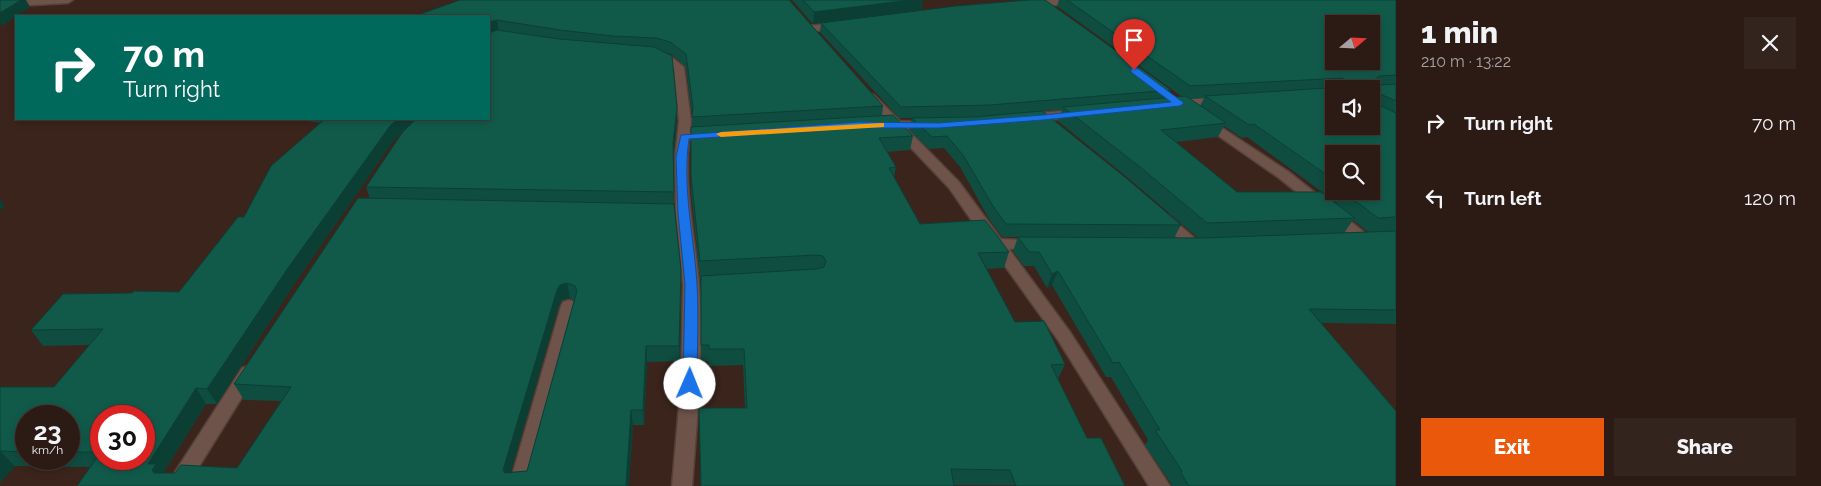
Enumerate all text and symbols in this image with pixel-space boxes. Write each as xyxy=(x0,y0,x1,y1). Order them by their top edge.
north arrow xyxy=(1325,15,1380,70)
map controls xyxy=(1325,15,1380,200)
text: 1 min xyxy=(1421,15,1498,50)
button: close xyxy=(1744,17,1796,69)
pin xyxy=(1113,19,1155,70)
icon: arrive xyxy=(1120,26,1148,54)
text: 70 m xyxy=(123,34,205,75)
icon: right xyxy=(40,35,105,100)
text: 210 m · 13:22 xyxy=(1421,52,1511,71)
text: Turn right xyxy=(123,76,220,102)
button: sound xyxy=(1325,80,1380,135)
icon: right xyxy=(1421,109,1449,137)
text: Turn right xyxy=(1464,112,1553,134)
text: 70 m xyxy=(1752,112,1796,134)
button: search xyxy=(1325,145,1380,200)
icon: left xyxy=(1421,184,1449,212)
text: Turn left xyxy=(1464,187,1541,209)
text: 120 m xyxy=(1744,187,1796,209)
position arrow xyxy=(663,357,715,409)
speed limit sign: 30 xyxy=(90,405,155,470)
text: 23 xyxy=(33,416,62,446)
button: Exit xyxy=(1421,418,1604,476)
button: Share xyxy=(1614,418,1796,476)
text: km/h xyxy=(32,443,63,457)

